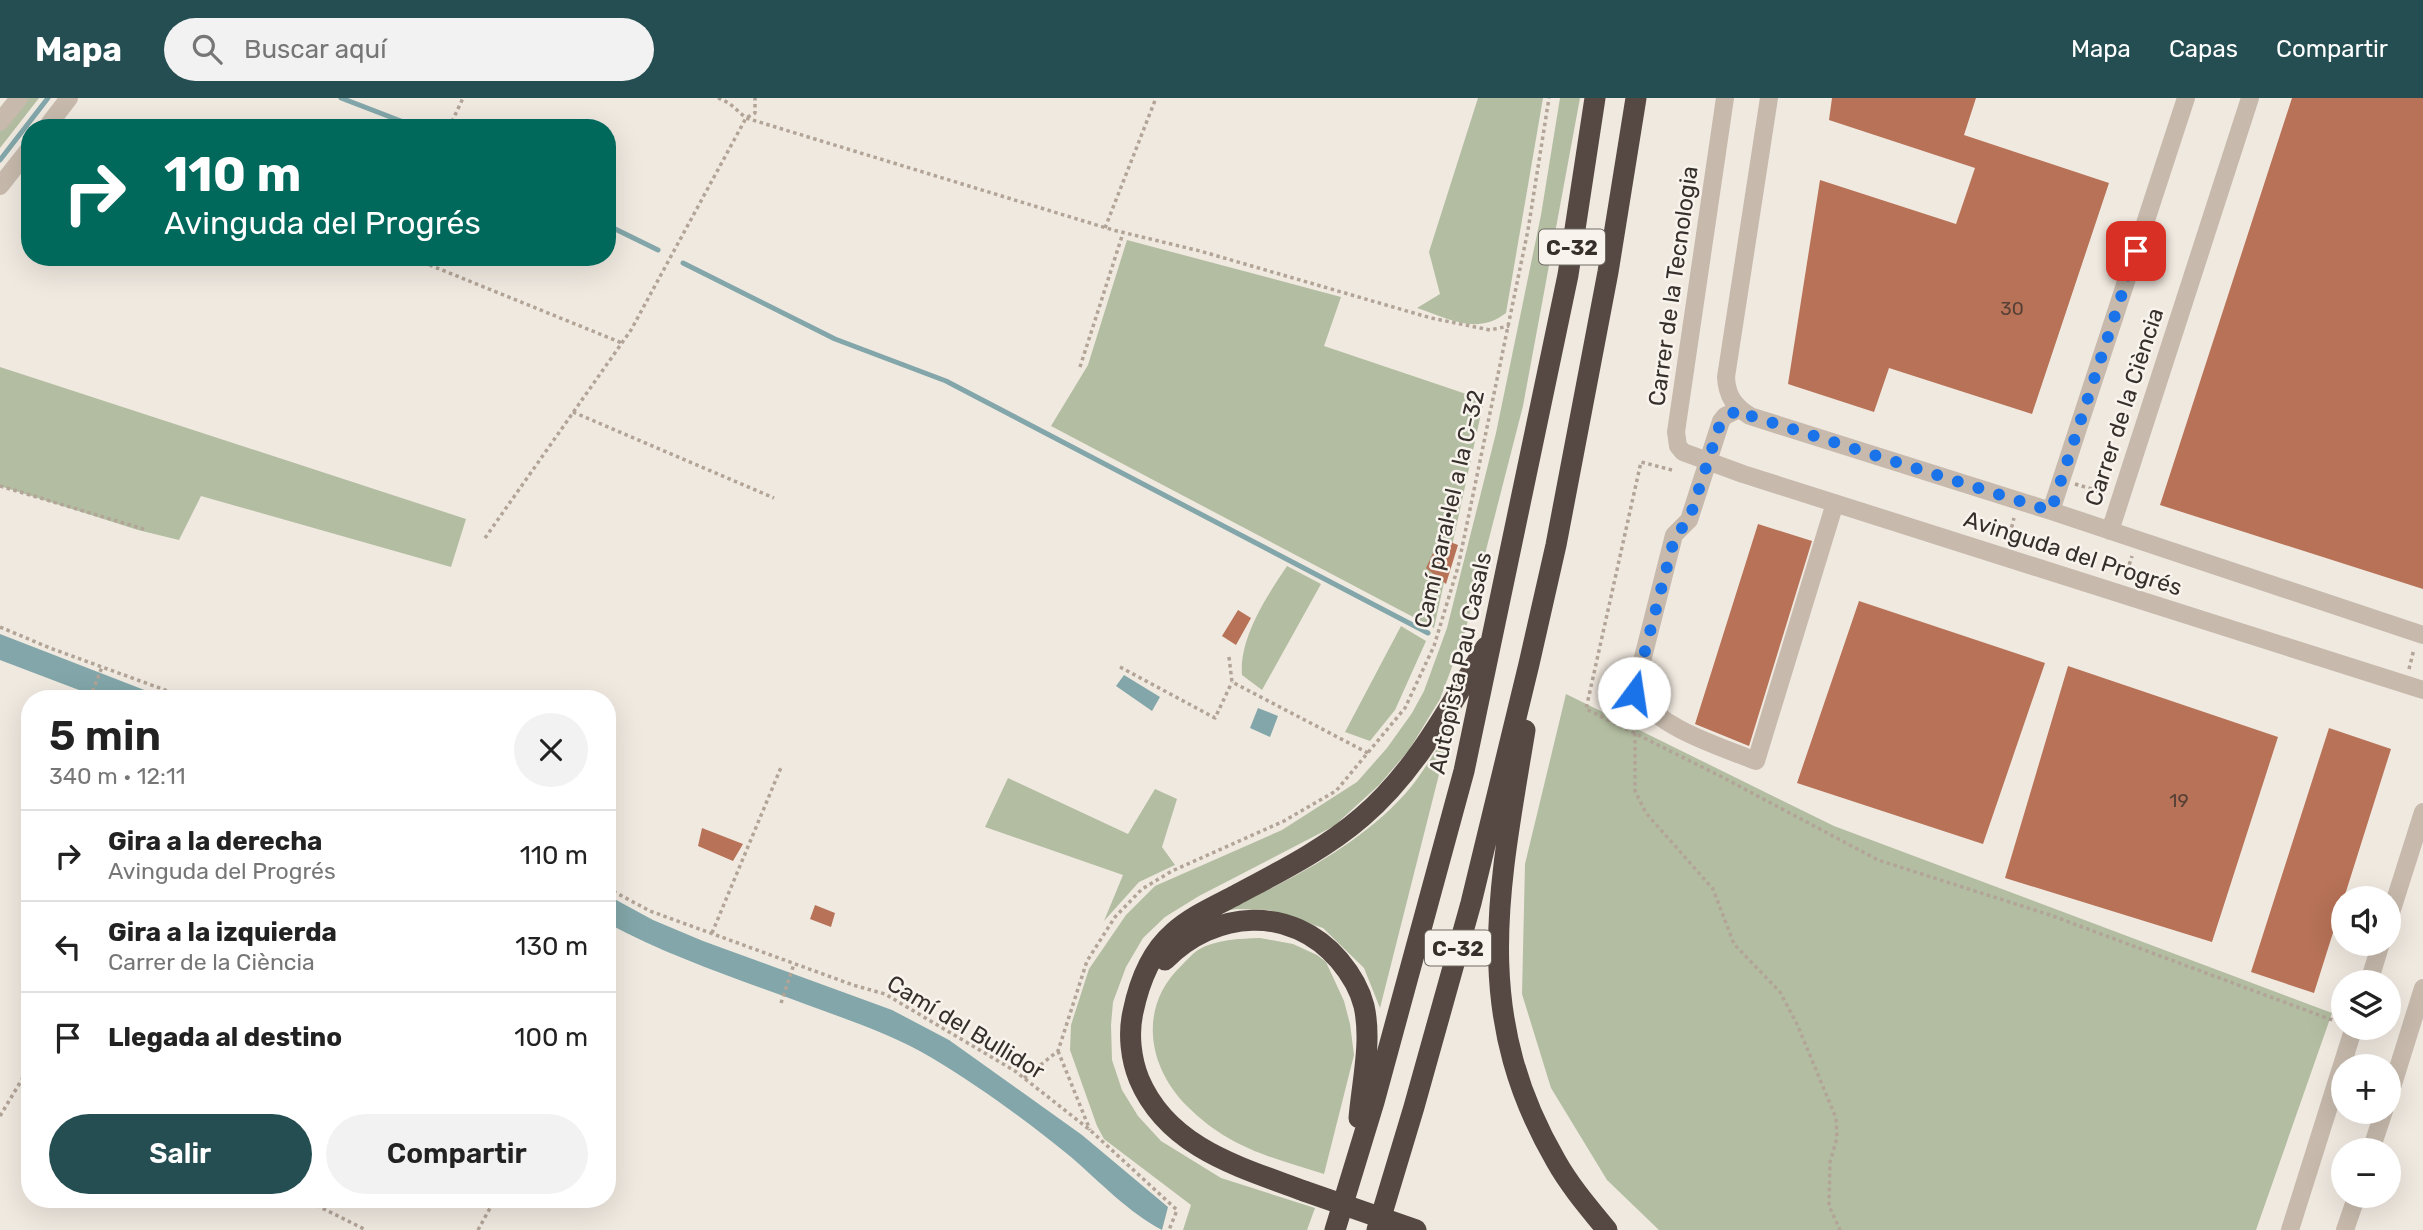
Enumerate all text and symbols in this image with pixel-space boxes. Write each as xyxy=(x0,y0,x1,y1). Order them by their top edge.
search box xyxy=(164,18,654,81)
text: Mapa xyxy=(35,30,122,69)
icon: search xyxy=(188,30,226,68)
text: Buscar aquí xyxy=(244,34,387,65)
text: Mapa xyxy=(2071,35,2131,63)
text: Capas xyxy=(2169,35,2238,63)
text: Compartir xyxy=(2276,35,2388,63)
text: 110 m xyxy=(164,145,301,203)
icon: right xyxy=(49,147,140,238)
street label: Carrer de la Tecnologia xyxy=(1642,164,1704,408)
text: Avinguda del Progrés xyxy=(164,204,481,242)
pin xyxy=(2106,221,2166,281)
road number: C-32 xyxy=(1539,230,1605,264)
icon: arrive xyxy=(2117,232,2155,270)
house number: 30 xyxy=(2000,297,2024,320)
street label: Carrer de la Ciència xyxy=(2079,304,2169,510)
street label: Camí paral·lel a la C-32 xyxy=(1408,387,1490,631)
street label: Avinguda del Progrés xyxy=(1960,505,2186,601)
street label: Autopista Pau Casals xyxy=(1423,550,1497,776)
position arrow xyxy=(1597,656,1671,730)
text: 5 min xyxy=(49,711,161,761)
button: close xyxy=(514,713,588,787)
text: 340 m · 12:11 xyxy=(49,762,186,790)
house number: 19 xyxy=(2169,789,2189,812)
text: Gira a la derecha xyxy=(108,826,322,857)
icon: right xyxy=(49,837,87,875)
text: 110 m xyxy=(520,840,588,871)
text: Avinguda del Progrés xyxy=(108,857,336,885)
map controls xyxy=(2331,886,2401,1208)
button: sound xyxy=(2331,886,2401,956)
text: Gira a la izquierda xyxy=(108,917,337,948)
icon: left xyxy=(49,928,87,966)
road number: C-32 xyxy=(1425,930,1491,966)
text: 130 m xyxy=(515,931,588,962)
text: Carrer de la Ciència xyxy=(108,948,315,976)
street label: Camí del Bullidor xyxy=(882,969,1050,1085)
button: layers xyxy=(2331,970,2401,1040)
icon: arrive xyxy=(49,1019,87,1057)
text: Llegada al destino xyxy=(108,1022,342,1053)
text: 100 m xyxy=(514,1022,588,1053)
button: + xyxy=(2331,1054,2401,1124)
button: Salir xyxy=(49,1114,312,1194)
button: Compartir xyxy=(326,1114,588,1194)
button: − xyxy=(2331,1138,2401,1208)

